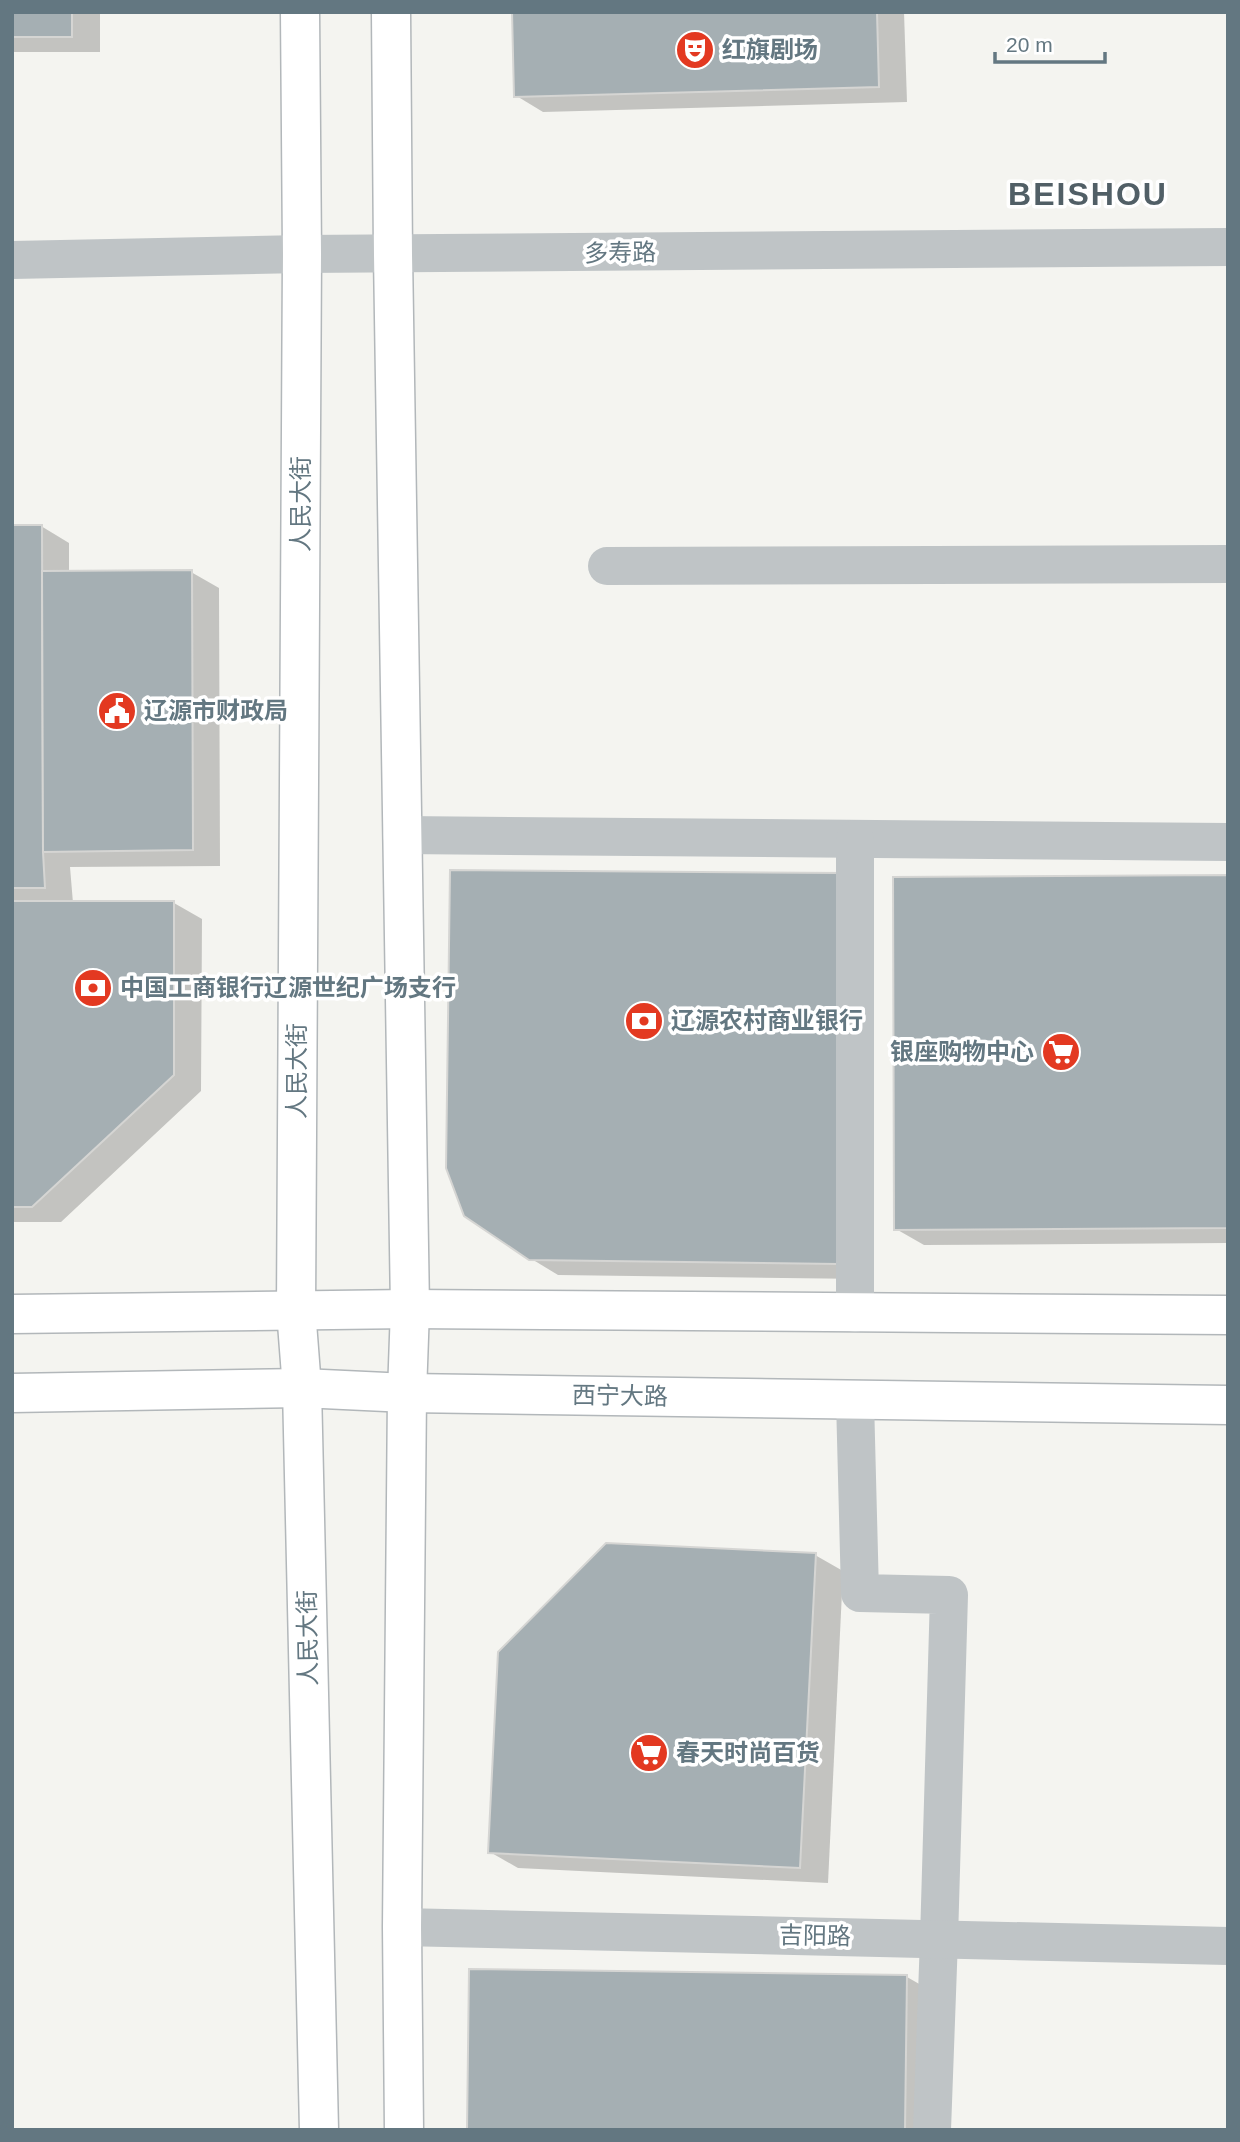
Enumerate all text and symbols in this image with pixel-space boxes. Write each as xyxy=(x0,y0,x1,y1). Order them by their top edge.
scale bar xyxy=(995,21,1105,65)
theatre icon: 红旗剧场 xyxy=(674,29,716,71)
text: 20 m xyxy=(1006,33,1053,56)
place label: 红旗剧场 xyxy=(722,36,818,63)
district label: BEISHOU xyxy=(1008,176,1168,212)
street label: 多寿路 xyxy=(584,238,656,267)
street label: 人民大街 xyxy=(287,456,314,552)
public building icon: 辽源市财政局 xyxy=(96,690,138,732)
place label: 辽源市财政局 xyxy=(144,697,288,724)
bank icon: 中国工商银行辽源世纪广场支行 xyxy=(72,967,114,1009)
place label: 中国工商银行辽源世纪广场支行 xyxy=(120,974,456,1001)
bank icon: 辽源农村商业银行 xyxy=(623,1000,665,1042)
place label: 辽源农村商业银行 xyxy=(671,1007,863,1034)
street label: 人民大街 xyxy=(283,1023,310,1119)
supermarket icon: 银座购物中心 xyxy=(1040,1031,1082,1073)
place label: 银座购物中心 xyxy=(890,1038,1034,1065)
street label: 西宁大路 xyxy=(572,1381,668,1410)
street label: 人民大街 xyxy=(293,1590,322,1686)
supermarket icon: 春天时尚百货 xyxy=(628,1732,670,1774)
place label: 春天时尚百货 xyxy=(676,1739,820,1766)
street label: 吉阳路 xyxy=(779,1921,851,1950)

